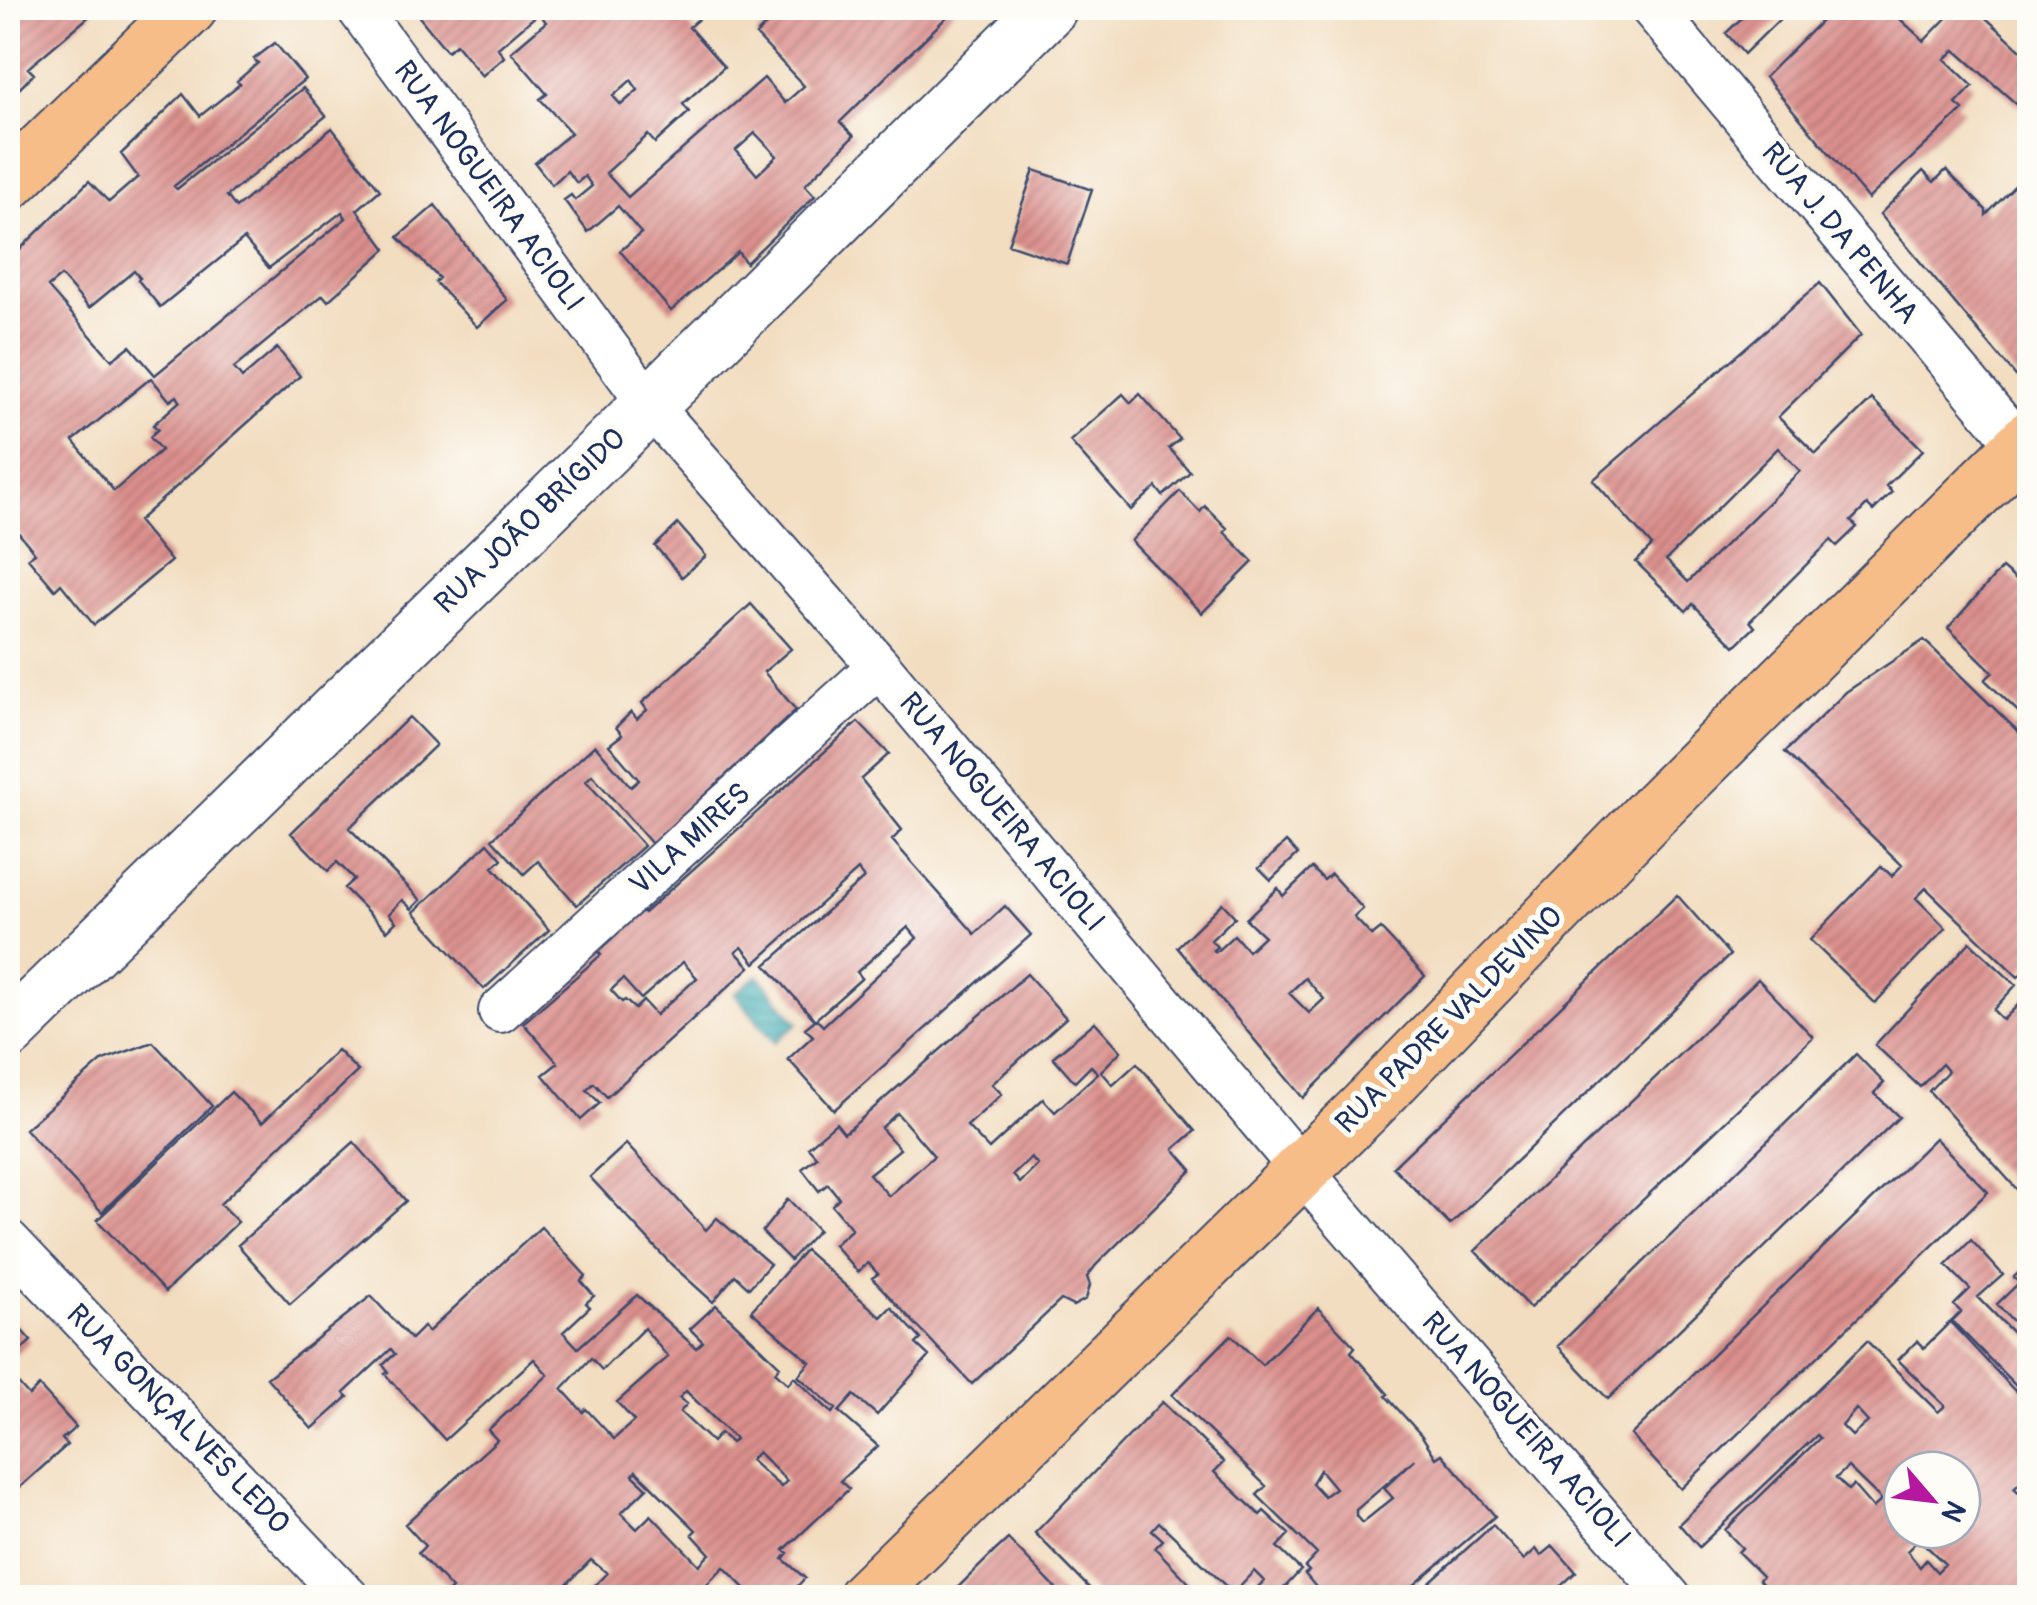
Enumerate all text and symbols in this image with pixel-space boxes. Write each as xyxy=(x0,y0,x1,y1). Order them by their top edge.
street label: RUA NOGUEIRA ACIOLI xyxy=(386,54,592,318)
street label: RUA J. DA PENHA xyxy=(1753,135,1927,331)
street label: RUA JOÃO BRÍGIDO xyxy=(427,420,633,622)
street label: RUA NOGUEIRA ACIOLI xyxy=(891,685,1113,939)
street label: VILA MIRES xyxy=(622,775,758,903)
street label: RUA PADRE VALDEVINO xyxy=(1328,899,1570,1141)
street label: RUA GONÇALVES LEDO xyxy=(59,1296,297,1542)
street label: RUA NOGUEIRA ACIOLI xyxy=(1413,1304,1639,1556)
north arrow xyxy=(1882,1450,1982,1550)
text: N xyxy=(1933,1494,1973,1528)

